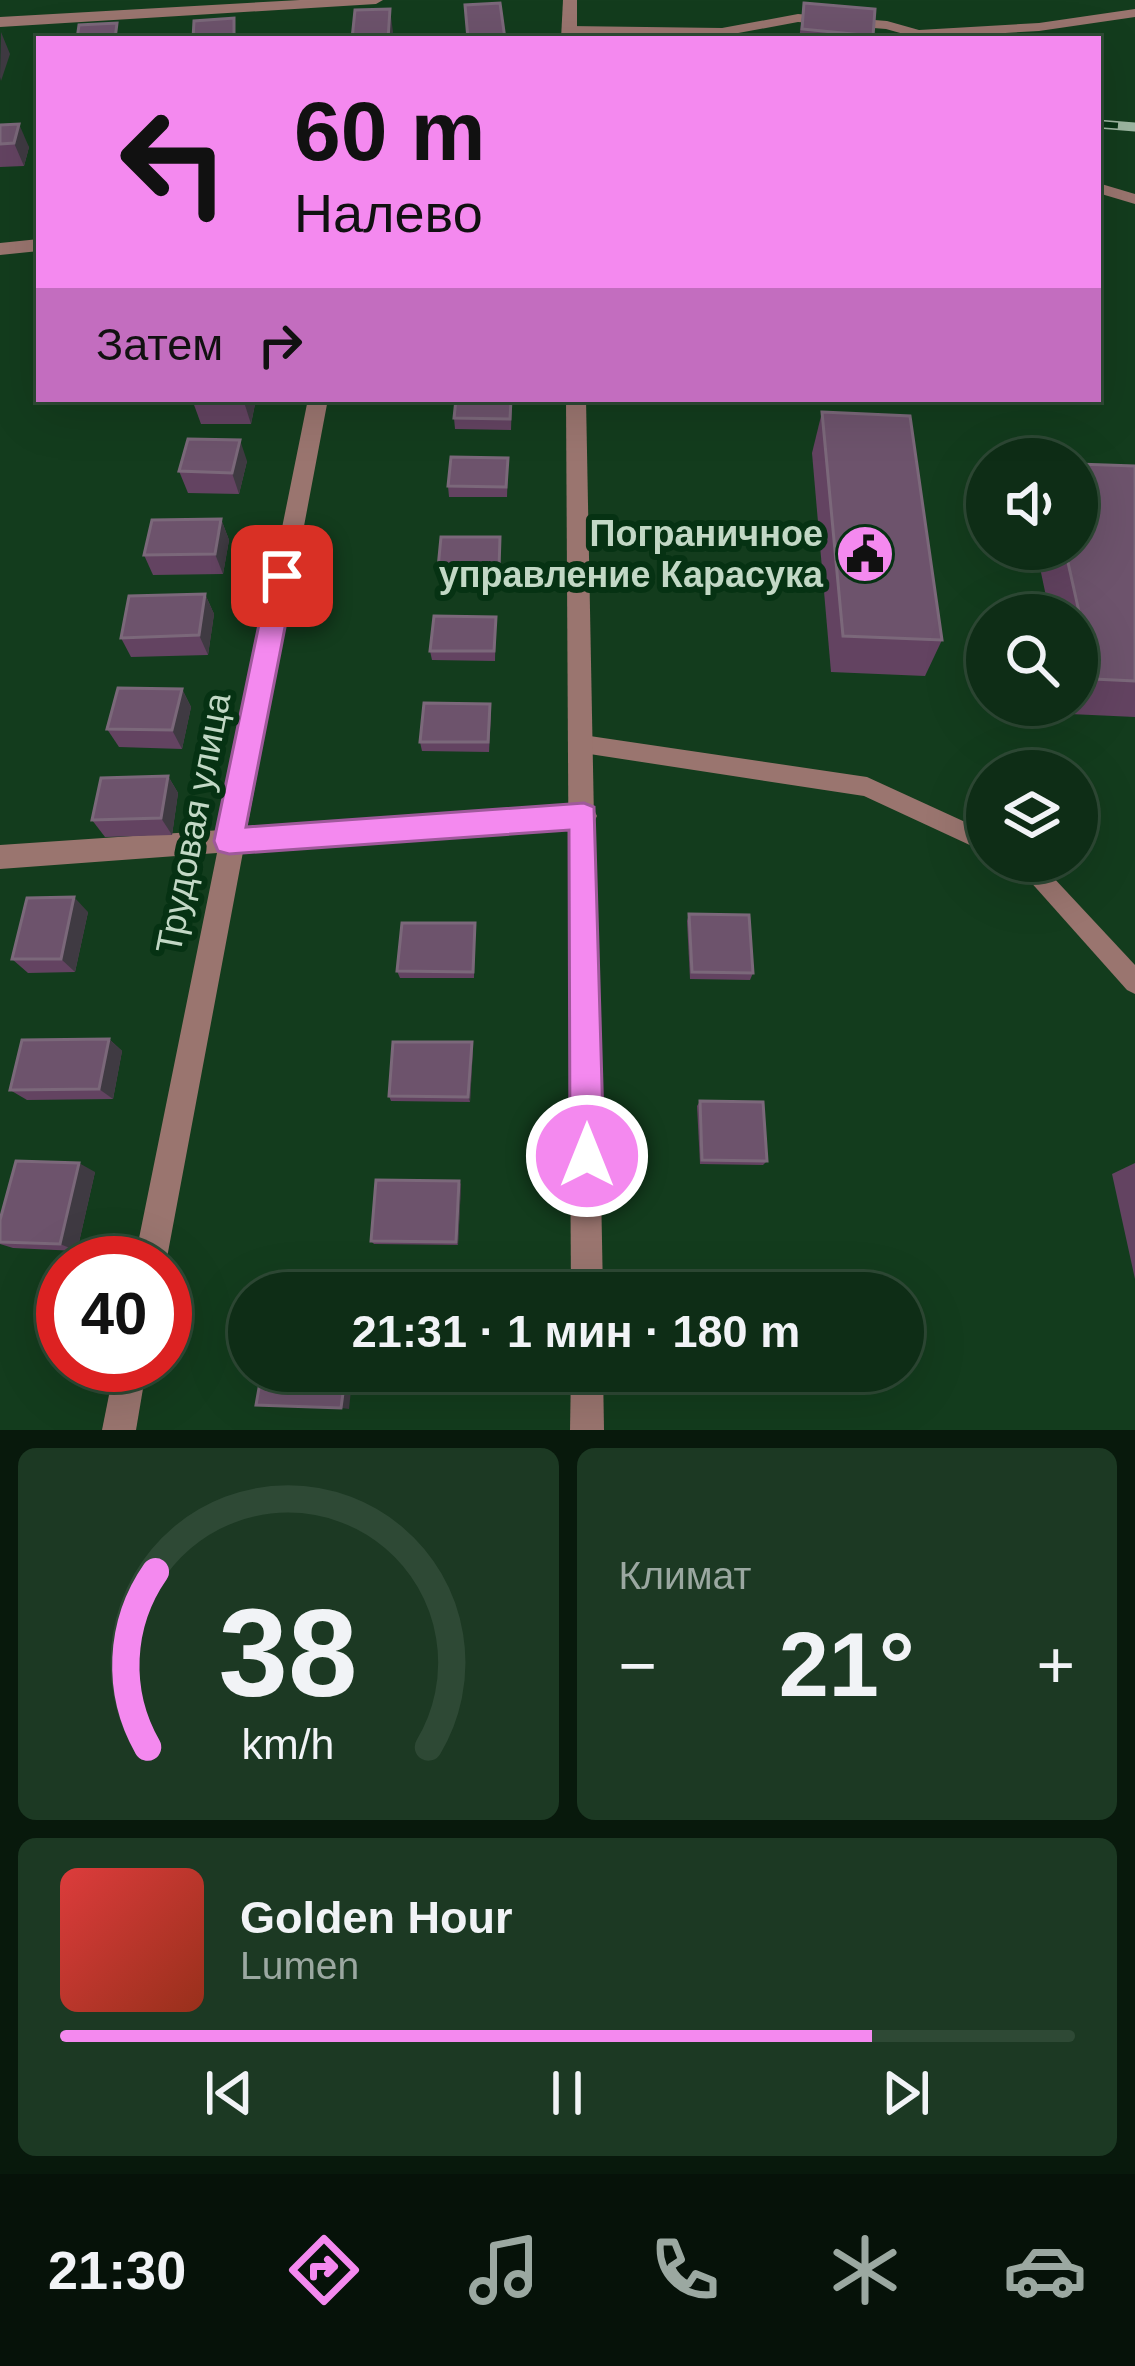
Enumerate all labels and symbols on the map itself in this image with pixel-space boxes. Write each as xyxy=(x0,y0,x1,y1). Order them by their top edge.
place label: Пограничное управление Карасука xyxy=(439,513,824,595)
public building icon: Пограничное управление Карасука xyxy=(834,523,896,585)
pin xyxy=(231,525,333,627)
street label: Трудовая улица xyxy=(148,688,239,957)
position arrow xyxy=(524,1093,650,1219)
speed limit sign: 40 xyxy=(36,1236,192,1392)

